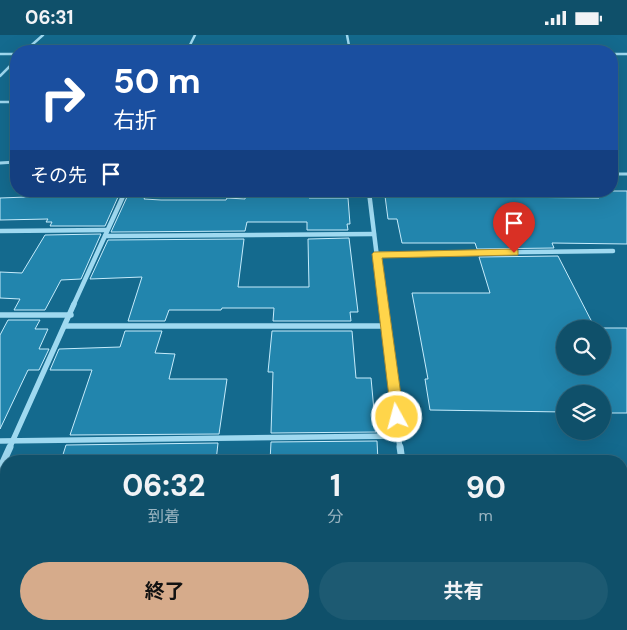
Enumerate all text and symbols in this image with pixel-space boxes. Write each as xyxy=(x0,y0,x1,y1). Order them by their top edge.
text: 06:31 xyxy=(25,5,74,30)
text: 50 m xyxy=(113,58,201,104)
icon: right xyxy=(30,65,95,130)
text: 右折 xyxy=(113,106,157,135)
icon: arrive xyxy=(97,160,125,188)
text: その先 xyxy=(30,163,87,188)
pin xyxy=(493,202,535,253)
icon: arrive xyxy=(500,209,528,237)
map controls xyxy=(556,320,611,440)
button: search xyxy=(556,320,611,375)
button: layers xyxy=(556,385,611,440)
position arrow xyxy=(370,390,422,442)
text: 06:32 xyxy=(122,466,205,505)
text: 1 xyxy=(330,466,341,505)
text: 90 xyxy=(466,468,506,507)
text: m xyxy=(479,505,493,526)
text: 到着 xyxy=(148,506,180,527)
text: 分 xyxy=(327,506,344,527)
button: 終了 xyxy=(20,562,309,620)
button: 共有 xyxy=(319,562,608,620)

